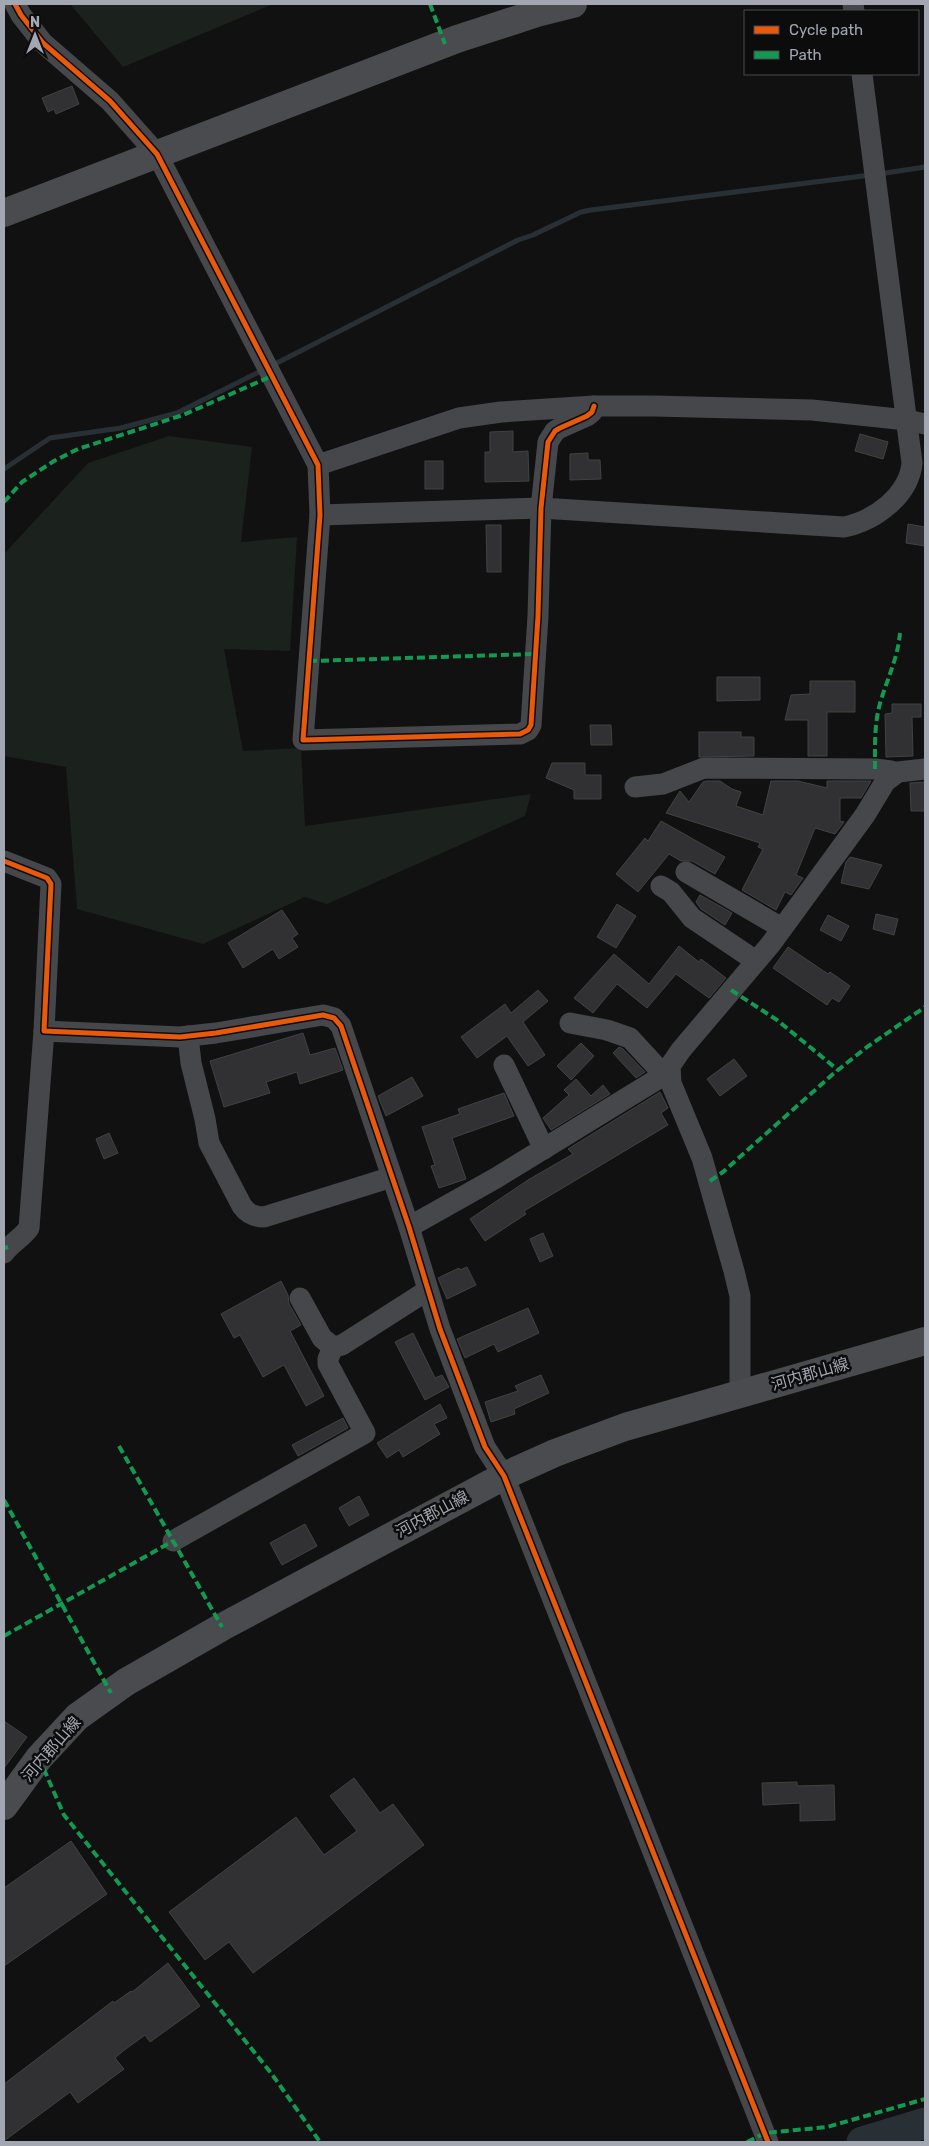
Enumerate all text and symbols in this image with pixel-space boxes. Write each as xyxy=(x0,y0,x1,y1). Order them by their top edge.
north arrow xyxy=(10,10,60,60)
legend xyxy=(744,10,919,75)
text: N xyxy=(30,14,40,31)
text: Cycle path xyxy=(789,21,863,39)
text: Path xyxy=(789,46,822,64)
street label: 河内郡山線 xyxy=(769,1354,851,1394)
street label: 河内郡山線 xyxy=(392,1487,472,1541)
street label: 河内郡山線 xyxy=(18,1713,84,1785)

